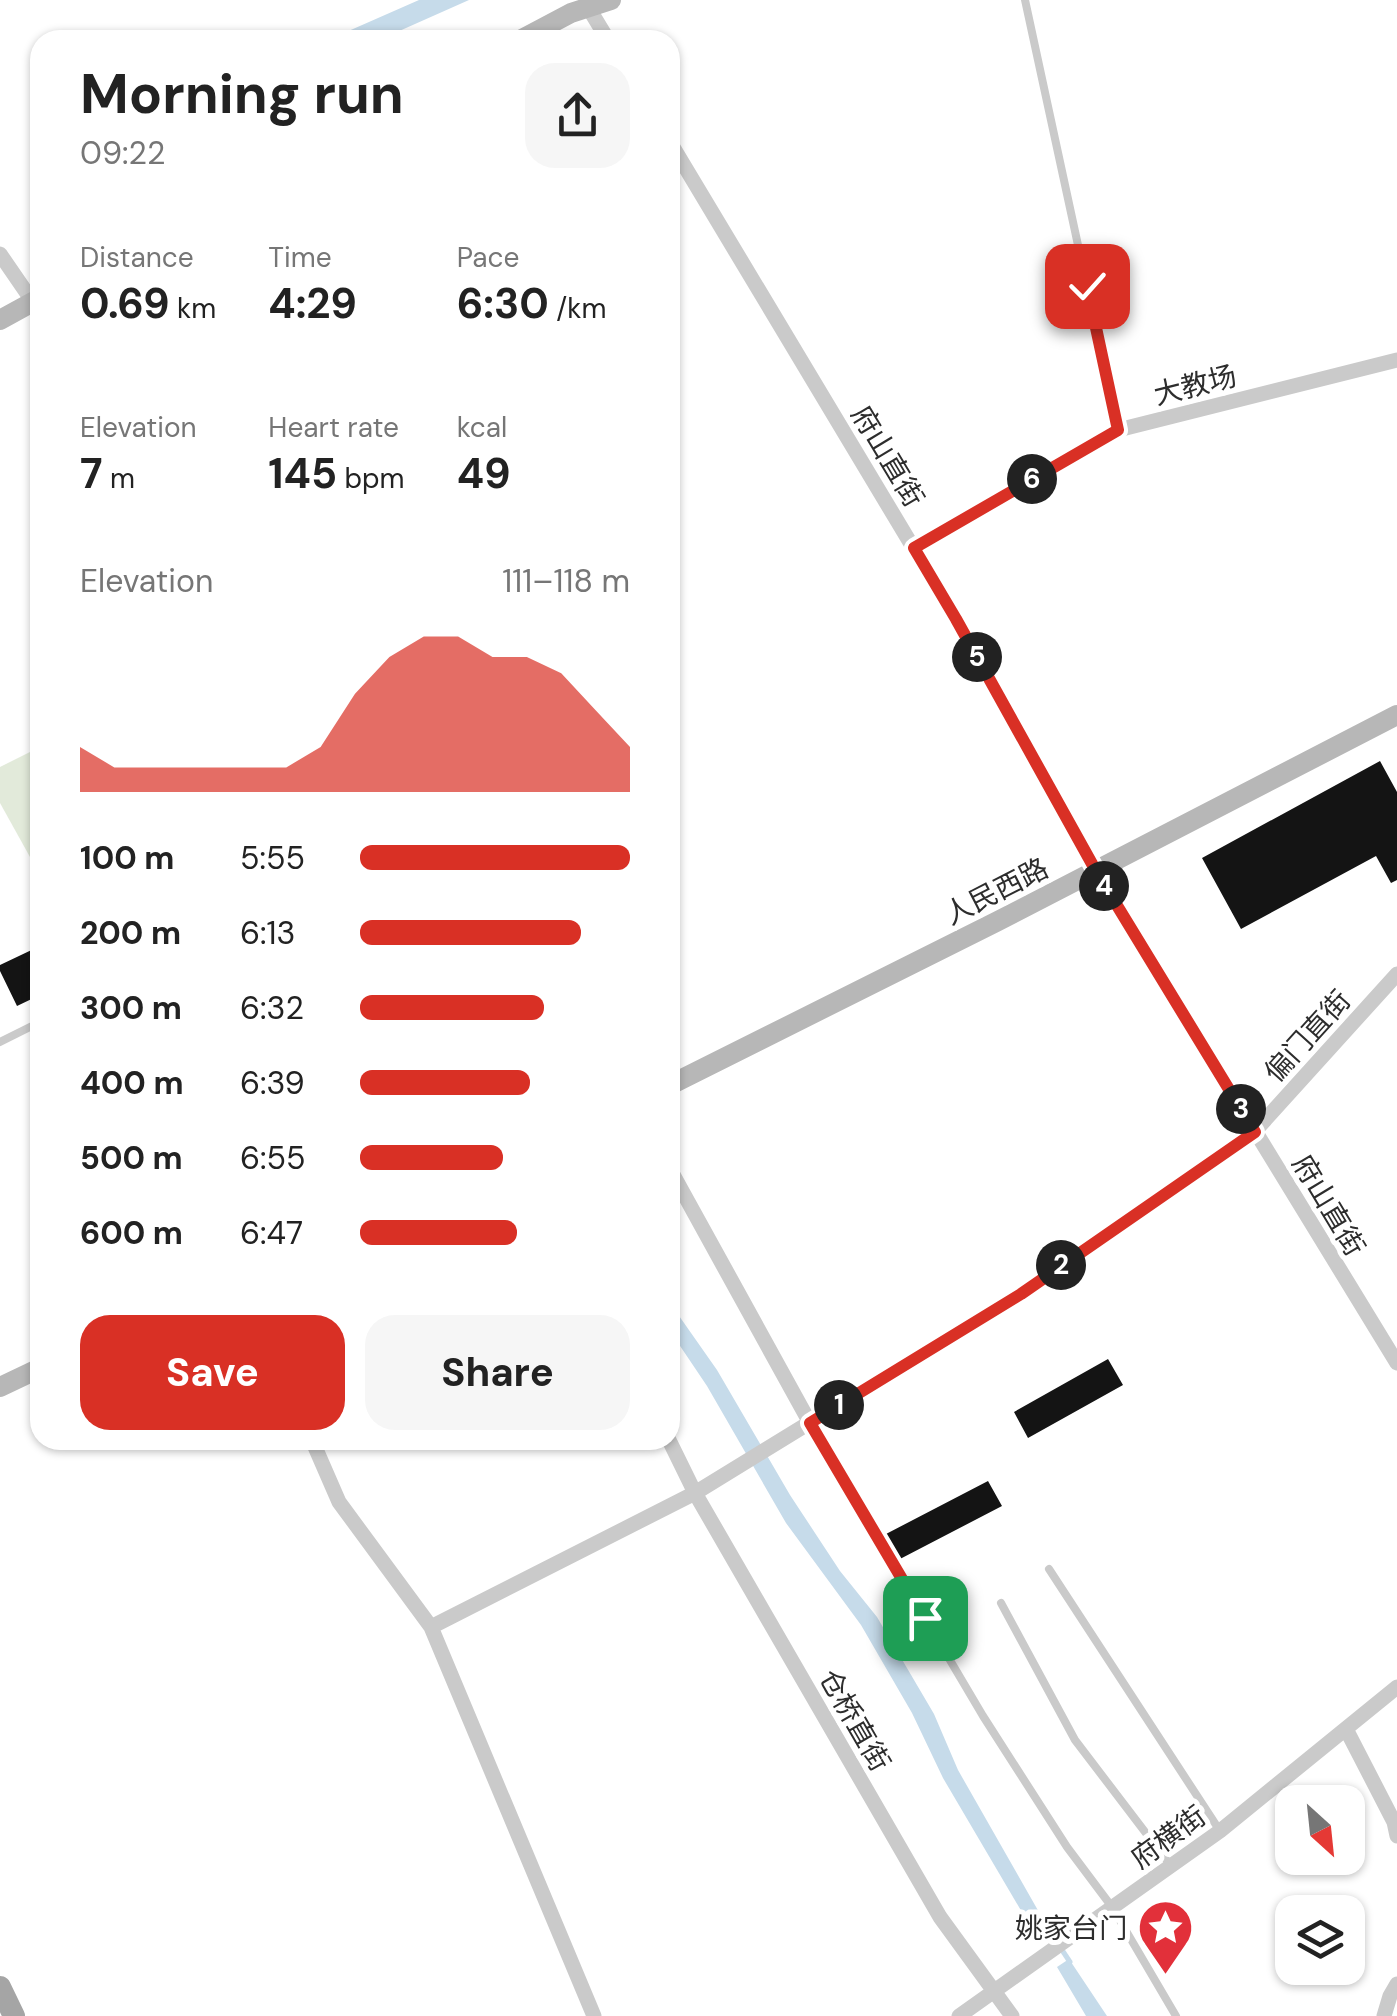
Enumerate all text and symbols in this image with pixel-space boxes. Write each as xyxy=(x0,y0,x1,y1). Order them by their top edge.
text: Morning run xyxy=(80,58,404,130)
button: share xyxy=(525,63,630,168)
text: 09:22 xyxy=(80,132,165,174)
text: Distance xyxy=(80,239,194,276)
text: Time xyxy=(268,239,332,276)
text: Pace xyxy=(457,239,519,276)
pin xyxy=(1045,244,1130,329)
icon: check xyxy=(1060,259,1115,314)
text: 0.69 xyxy=(80,276,170,331)
text: 4:29 xyxy=(268,276,357,331)
text: 6:30 xyxy=(457,276,549,331)
text: km xyxy=(170,290,216,327)
text: /km xyxy=(549,290,606,327)
street label: 大教场 xyxy=(1150,357,1240,414)
street label: 府山直街 xyxy=(843,399,932,514)
text: Elevation xyxy=(80,409,197,446)
text: Heart rate xyxy=(268,409,399,446)
text: kcal xyxy=(457,409,507,446)
text: 7 xyxy=(80,446,103,501)
text: 145 xyxy=(268,446,337,501)
text: 49 xyxy=(457,446,511,501)
pin: 6 xyxy=(1007,454,1057,504)
text: m xyxy=(103,460,135,497)
text: bpm xyxy=(337,460,405,497)
text: 6 xyxy=(1023,460,1041,497)
text: Elevation xyxy=(80,560,213,602)
text: 111–118 m xyxy=(502,560,630,602)
pin: 5 xyxy=(952,632,1002,682)
text: 5 xyxy=(968,638,986,675)
text: 100 m xyxy=(80,837,174,879)
text: 5:55 xyxy=(240,837,305,879)
street label: 人民西路 xyxy=(938,850,1055,933)
pin: 4 xyxy=(1079,861,1129,911)
text: 4 xyxy=(1095,867,1113,904)
text: 200 m xyxy=(80,912,181,954)
text: 6:13 xyxy=(240,912,295,954)
street label: 偏门直街 xyxy=(1256,982,1359,1090)
text: 300 m xyxy=(80,987,182,1029)
text: 6:32 xyxy=(240,987,304,1029)
text: 400 m xyxy=(80,1062,184,1104)
text: 6:39 xyxy=(240,1062,305,1104)
pin: 3 xyxy=(1216,1084,1266,1134)
text: 3 xyxy=(1233,1090,1249,1127)
text: 500 m xyxy=(80,1137,183,1179)
text: 6:55 xyxy=(240,1137,306,1179)
street label: 府山直街 xyxy=(1284,1148,1373,1263)
text: 600 m xyxy=(80,1212,183,1254)
text: 6:47 xyxy=(240,1212,303,1254)
pin: 2 xyxy=(1036,1240,1086,1290)
text: 2 xyxy=(1053,1246,1069,1283)
button: Save xyxy=(80,1315,345,1430)
button: Share xyxy=(365,1315,630,1430)
pin: 1 xyxy=(814,1380,864,1430)
text: 1 xyxy=(834,1386,844,1423)
pin xyxy=(883,1576,968,1661)
icon: arrive xyxy=(898,1591,953,1646)
street label: 仓桥直街 xyxy=(811,1662,899,1778)
north arrow xyxy=(1275,1785,1365,1875)
map controls xyxy=(1275,1785,1365,1985)
street label: 府横街 xyxy=(1123,1798,1213,1877)
button: layers xyxy=(1275,1895,1365,1985)
place icon: 姚家台门 xyxy=(1136,1898,1196,1977)
place label: 姚家台门 xyxy=(1015,1910,1127,1947)

